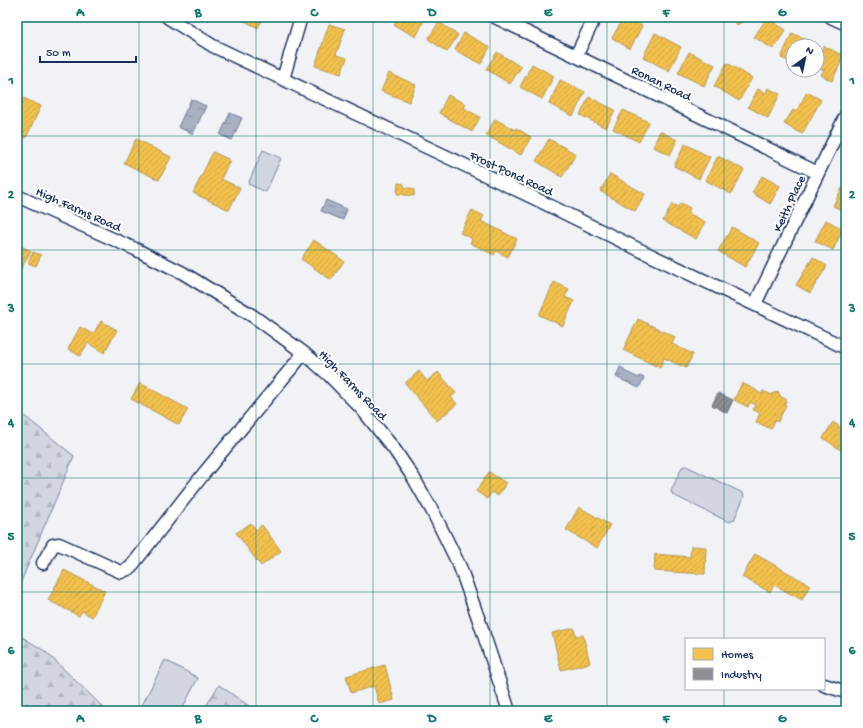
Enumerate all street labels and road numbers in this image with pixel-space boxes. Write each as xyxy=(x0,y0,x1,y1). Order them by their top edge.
street label: Ronan Road xyxy=(629,63,694,106)
street label: Frost Pond Road xyxy=(466,148,556,201)
street label: Keith Place xyxy=(771,173,810,235)
street label: High Farms Road xyxy=(33,185,124,236)
street label: High Farms Road xyxy=(315,348,390,425)

